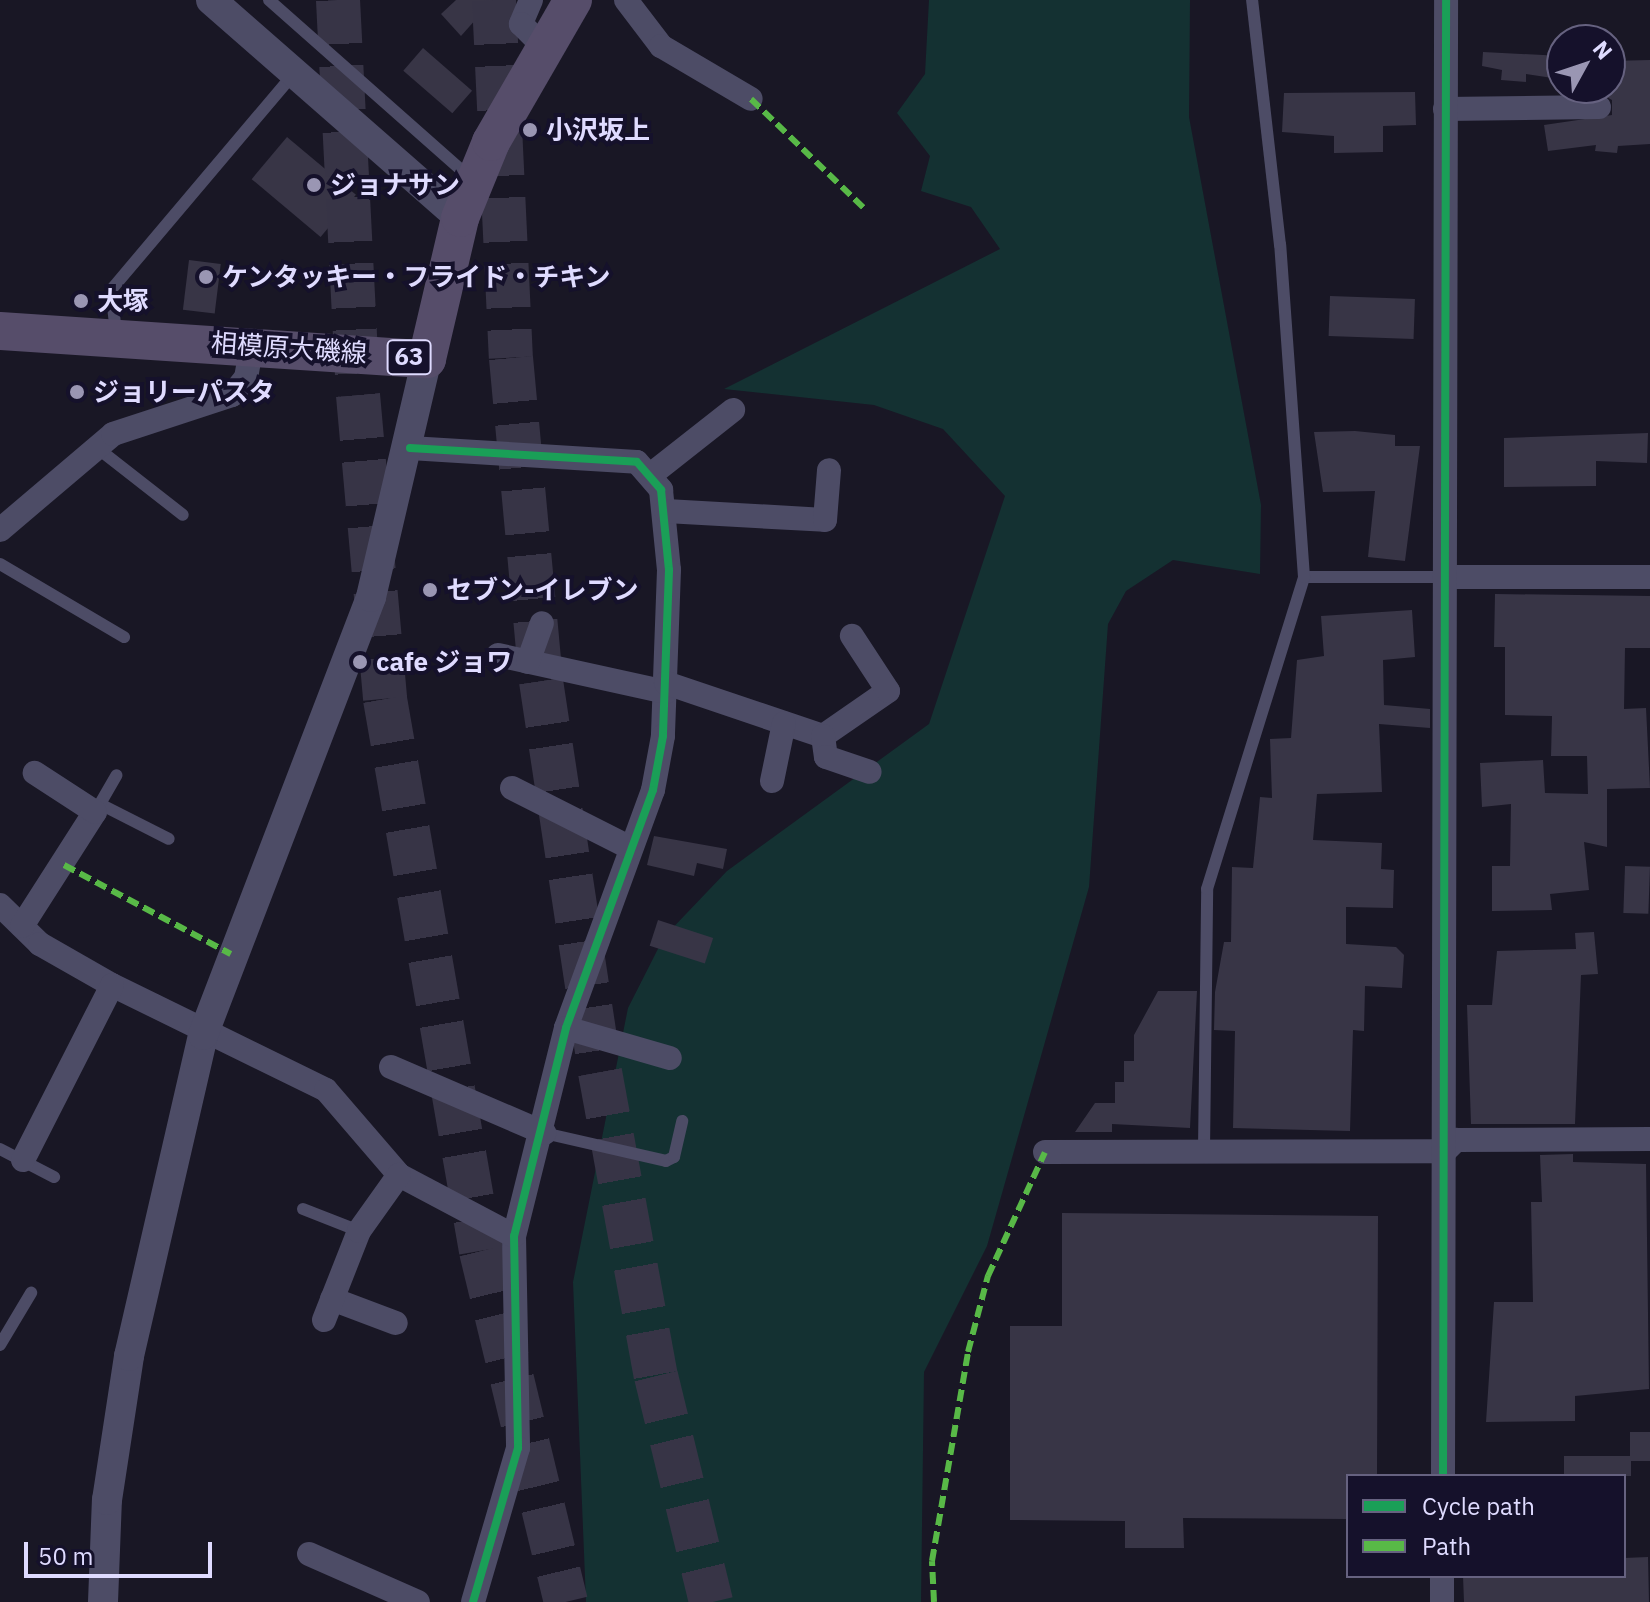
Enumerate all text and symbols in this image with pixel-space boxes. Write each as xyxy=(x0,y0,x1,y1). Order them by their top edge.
north arrow xyxy=(1546,24,1626,104)
text: N xyxy=(1587,34,1619,65)
place label: 小沢坂上 xyxy=(546,114,650,146)
marker: 小沢坂上 xyxy=(521,121,539,139)
place label: ジョナサン xyxy=(330,169,460,201)
marker: ジョナサン xyxy=(305,176,323,194)
place label: ケンタッキー・フライド・チキン xyxy=(222,261,612,293)
marker: ケンタッキー・フライド・チキン xyxy=(197,268,215,286)
place label: 大塚 xyxy=(97,285,149,317)
marker: 大塚 xyxy=(72,292,90,310)
street label: 相模原大磯線 xyxy=(210,327,368,369)
road number: 63 xyxy=(385,337,433,377)
place label: ジョリーパスタ xyxy=(93,376,275,408)
marker: ジョリーパスタ xyxy=(68,383,86,401)
place label: セブン-イレブン xyxy=(446,574,638,606)
marker: セブン-イレブン xyxy=(421,581,439,599)
place label: cafe ジョワ xyxy=(376,646,512,678)
marker: cafe ジョワ xyxy=(351,653,369,671)
legend xyxy=(1346,1474,1626,1578)
text: Cycle path xyxy=(1422,1490,1535,1522)
scale bar xyxy=(28,1526,216,1576)
text: Path xyxy=(1422,1530,1471,1562)
text: 50 m xyxy=(38,1540,93,1572)

